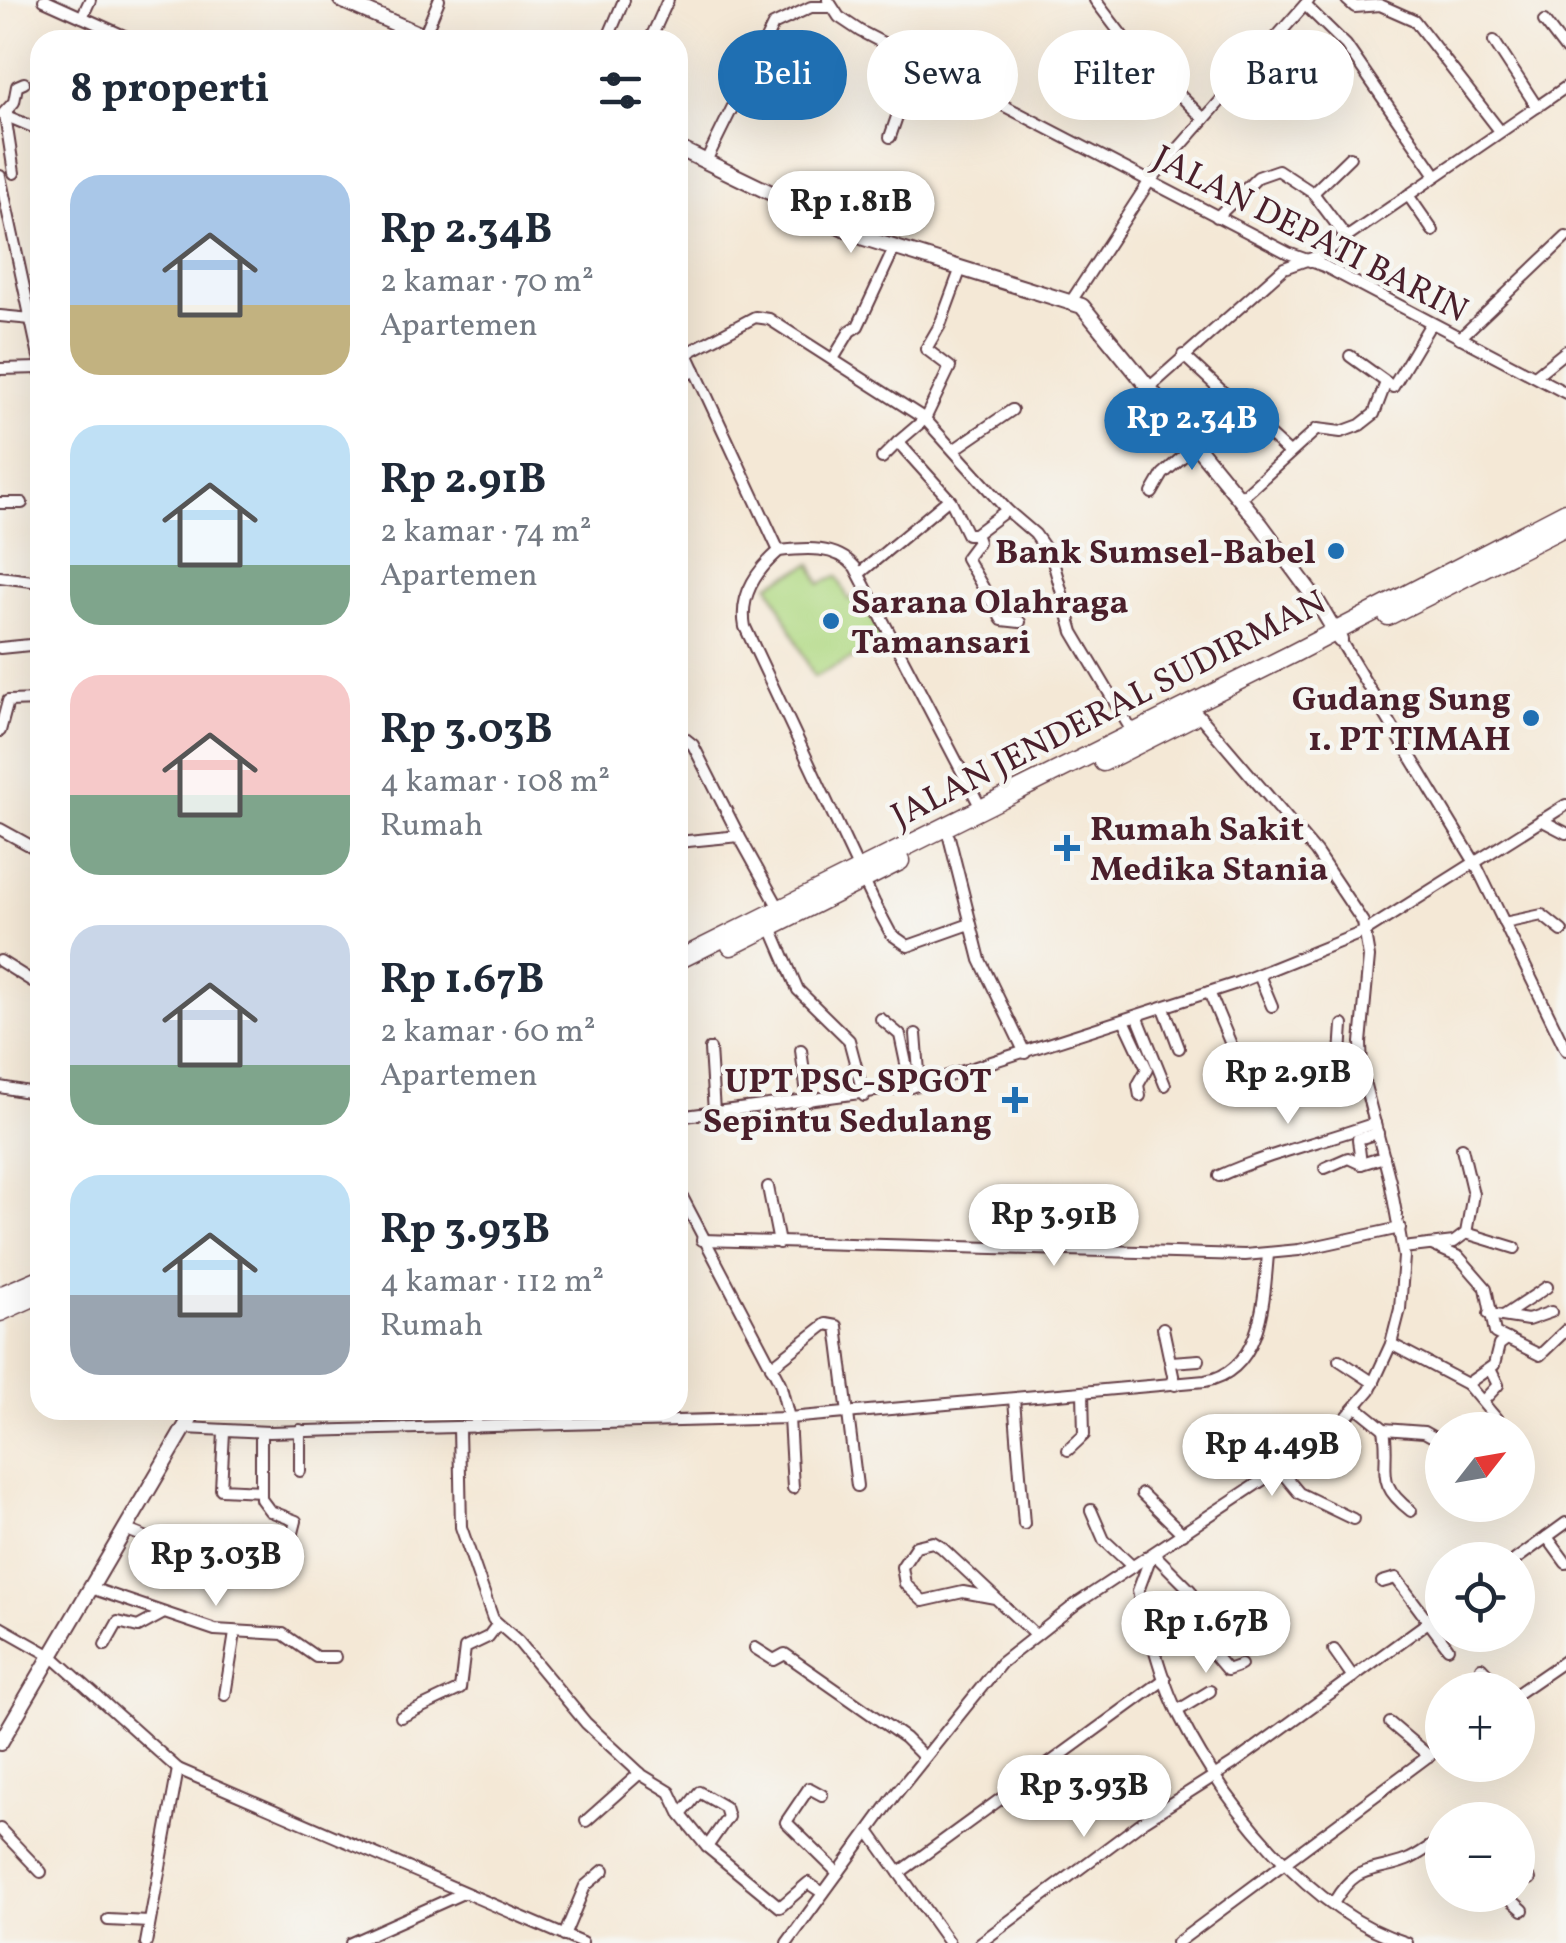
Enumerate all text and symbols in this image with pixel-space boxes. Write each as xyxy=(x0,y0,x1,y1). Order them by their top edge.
chip: Beli xyxy=(718,30,847,120)
chip: Sewa xyxy=(867,30,1018,120)
chip: Filter xyxy=(1038,30,1190,120)
chip: Baru xyxy=(1210,30,1354,120)
text: 8 properti xyxy=(70,61,270,120)
icon: filters xyxy=(593,63,648,118)
street label: JALAN DEPATI BARIN xyxy=(1144,135,1475,336)
pin: Rp 1.81B xyxy=(748,171,954,256)
text: Rp 1.81B xyxy=(790,181,912,225)
text: Rp 2.34B xyxy=(380,202,552,261)
icon: home xyxy=(150,215,270,335)
text: 2 kamar · 70 m² xyxy=(380,261,594,305)
text: Apartemen xyxy=(380,305,538,349)
pin: Rp 2.34B xyxy=(1089,388,1295,473)
text: Rp 2.34B xyxy=(1126,398,1258,442)
text: Rp 2.91B xyxy=(380,452,546,511)
icon: home xyxy=(150,465,270,585)
text: 2 kamar · 74 m² xyxy=(380,511,592,555)
place label: Bank Sumsel-Babel xyxy=(995,530,1316,578)
marker: Bank Sumsel-Babel xyxy=(1325,540,1347,562)
text: Apartemen xyxy=(380,555,538,599)
place label: Sarana Olahraga Tamansari xyxy=(851,580,1129,668)
street label: JALAN JENDERAL SUDIRMAN xyxy=(884,580,1335,841)
marker: Sarana Olahraga Tamansari xyxy=(820,610,842,632)
place label: Gudang Sung 1. PT TIMAH xyxy=(1292,677,1511,765)
text: Rp 3.03B xyxy=(380,702,553,761)
marker: Gudang Sung 1. PT TIMAH xyxy=(1520,707,1542,729)
icon: home xyxy=(150,715,270,835)
text: 4 kamar · 108 m² xyxy=(380,761,610,805)
text: Rumah xyxy=(380,805,483,849)
place label: Rumah Sakit Medika Stania xyxy=(1090,807,1328,895)
marker: Rumah Sakit Medika Stania xyxy=(1054,835,1080,861)
text: Rp 1.67B xyxy=(380,952,544,1011)
icon: home xyxy=(150,965,270,1085)
text: 2 kamar · 60 m² xyxy=(380,1011,596,1055)
pin: Rp 2.91B xyxy=(1185,1042,1391,1127)
text: Rp 2.91B xyxy=(1225,1052,1351,1096)
text: Apartemen xyxy=(380,1055,538,1099)
place label: UPT PSC-SPGOT Sepintu Sedulang xyxy=(703,1059,992,1147)
marker: UPT PSC-SPGOT Sepintu Sedulang xyxy=(1002,1087,1028,1113)
pin: Rp 3.91B xyxy=(951,1184,1157,1269)
text: Rp 3.91B xyxy=(991,1194,1117,1238)
text: Rp 3.93B xyxy=(380,1202,550,1261)
icon: home xyxy=(150,1215,270,1335)
text: 4 kamar · 112 m² xyxy=(380,1261,604,1305)
text: Rumah xyxy=(380,1305,483,1349)
north arrow xyxy=(1425,1412,1535,1522)
map controls xyxy=(1425,1412,1535,1912)
pin: Rp 4.49B xyxy=(1169,1414,1375,1499)
text: Rp 4.49B xyxy=(1204,1424,1340,1468)
pin: Rp 3.03B xyxy=(113,1524,319,1609)
text: Rp 3.03B xyxy=(150,1534,282,1578)
button: locate xyxy=(1425,1542,1535,1652)
pin: Rp 1.67B xyxy=(1103,1591,1309,1676)
text: Rp 1.67B xyxy=(1143,1601,1269,1645)
button: + xyxy=(1425,1672,1535,1782)
pin: Rp 3.93B xyxy=(981,1755,1187,1840)
text: Rp 3.93B xyxy=(1019,1765,1149,1809)
button: − xyxy=(1425,1802,1535,1912)

